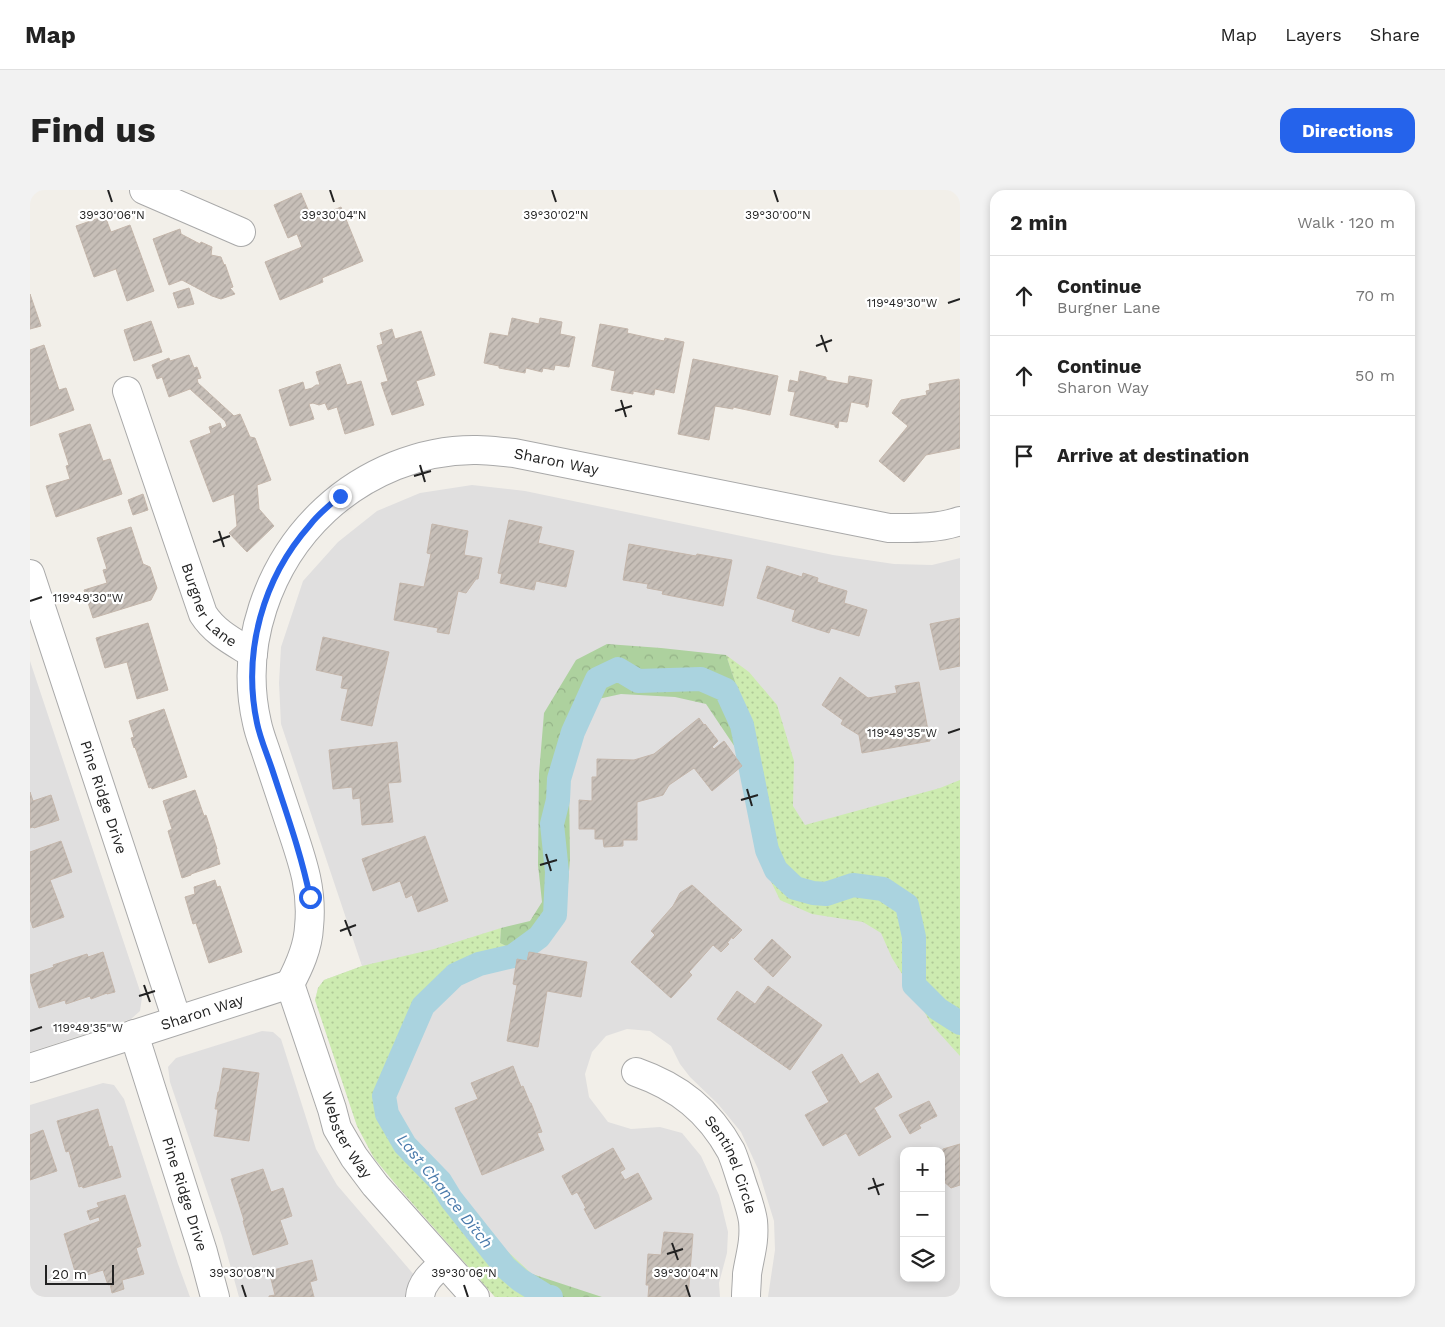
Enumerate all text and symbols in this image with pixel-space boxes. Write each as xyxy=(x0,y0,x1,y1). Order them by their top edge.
text: Map xyxy=(25,21,76,49)
text: Map xyxy=(1220,24,1257,45)
text: Layers xyxy=(1285,24,1342,45)
text: Share xyxy=(1370,24,1420,45)
button: Directions xyxy=(1280,108,1415,153)
text: Find us xyxy=(30,109,156,151)
text: 39°30'06"N xyxy=(79,208,145,222)
text: 39°30'04"N xyxy=(301,208,367,222)
text: 39°30'02"N xyxy=(523,208,589,222)
text: 39°30'00"N xyxy=(745,208,811,222)
text: 2 min xyxy=(1010,210,1067,235)
text: Walk · 120 m xyxy=(1297,213,1395,232)
text: Continue xyxy=(1057,275,1141,298)
icon: ahead xyxy=(1010,282,1038,310)
text: 70 m xyxy=(1356,286,1395,305)
text: 119°49'30"W xyxy=(867,296,938,310)
text: Burgner Lane xyxy=(1057,298,1160,317)
text: Continue xyxy=(1057,355,1141,378)
icon: ahead xyxy=(1010,362,1038,390)
text: 50 m xyxy=(1355,366,1395,385)
text: Sharon Way xyxy=(1057,378,1149,397)
icon: arrive xyxy=(1010,442,1038,470)
street label: Sharon Way xyxy=(512,444,601,479)
text: Arrive at destination xyxy=(1057,444,1249,467)
route end xyxy=(329,485,352,508)
street label: Burgner Lane xyxy=(177,561,240,651)
text: 119°49'30"W xyxy=(53,591,124,605)
text: 119°49'35"W xyxy=(867,726,937,740)
street label: Pine Ridge Drive xyxy=(76,738,131,856)
route start xyxy=(299,886,322,909)
street label: Sharon Way xyxy=(159,990,246,1034)
text: 119°49'35"W xyxy=(53,1021,123,1035)
street label: Webster Way xyxy=(318,1090,376,1182)
street label: Sentinel Circle xyxy=(701,1112,760,1216)
water label: Last Chance Ditch xyxy=(393,1130,497,1252)
street label: Pine Ridge Drive xyxy=(158,1135,211,1253)
map controls xyxy=(900,1147,945,1282)
button: + xyxy=(900,1147,945,1192)
button: − xyxy=(900,1192,945,1237)
button: layers xyxy=(900,1237,945,1282)
scale bar xyxy=(45,1262,114,1285)
text: 20 m xyxy=(52,1266,87,1282)
text: 39°30'08"N xyxy=(209,1266,275,1280)
text: 39°30'06"N xyxy=(431,1266,497,1280)
text: 39°30'04"N xyxy=(653,1266,719,1280)

